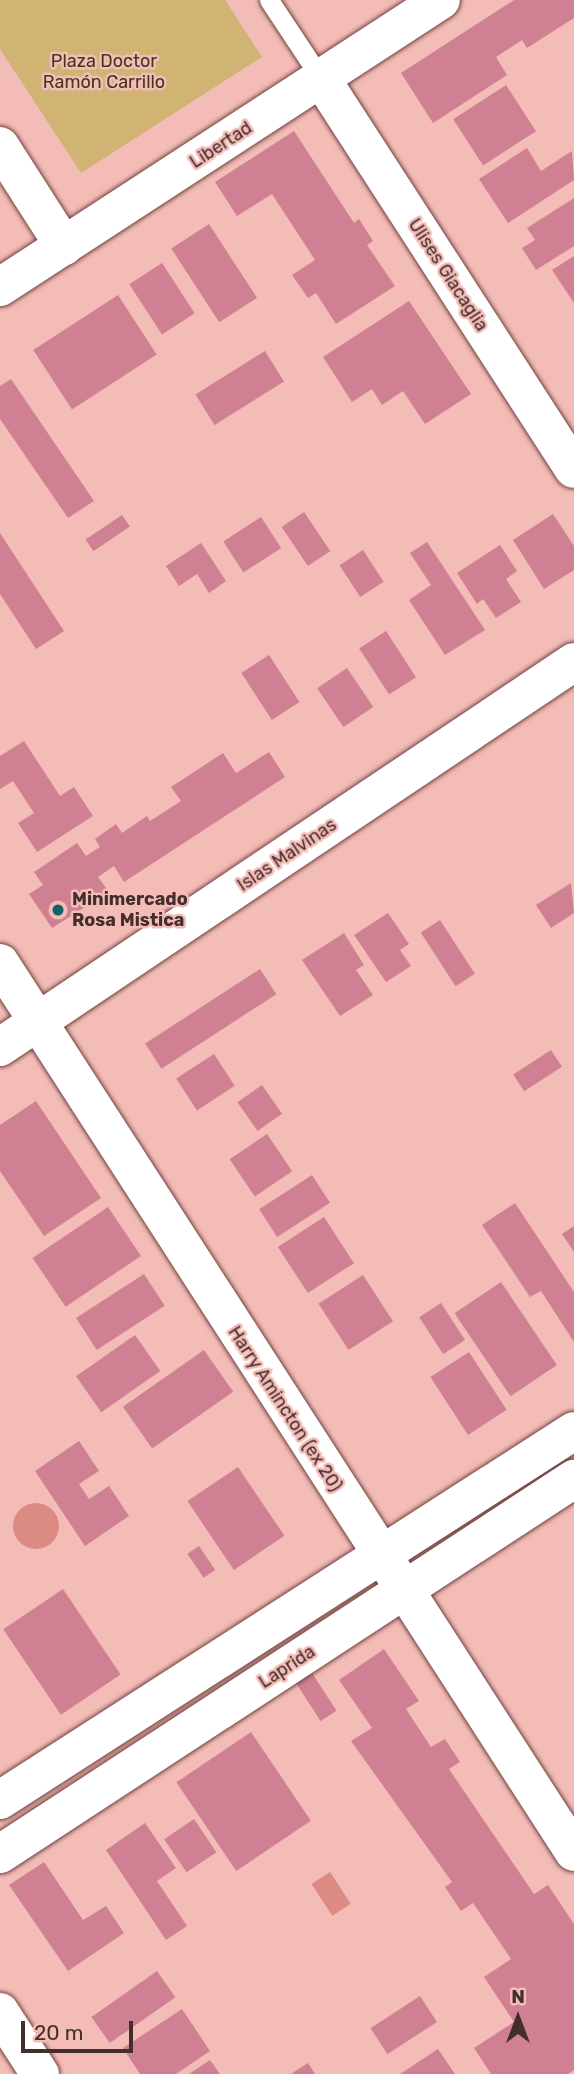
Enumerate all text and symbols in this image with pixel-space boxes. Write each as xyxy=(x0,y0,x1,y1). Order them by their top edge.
park label: Plaza Doctor Ramón Carrillo xyxy=(43,51,165,94)
street label: Libertad xyxy=(186,117,256,173)
street label: Ulises Giacaglia xyxy=(404,215,492,335)
street label: Islas Malvinas xyxy=(233,814,341,896)
place label: Minimercado Rosa Mistica xyxy=(72,889,188,932)
marker: Minimercado Rosa Mistica xyxy=(50,902,66,918)
street label: Harry Amincton (ex 20) xyxy=(223,1322,347,1496)
street label: Laprida xyxy=(255,1641,319,1693)
north arrow xyxy=(483,1983,553,2053)
text: N xyxy=(511,1985,525,2008)
scale bar xyxy=(24,2008,136,2052)
text: 20 m xyxy=(34,2020,83,2045)

